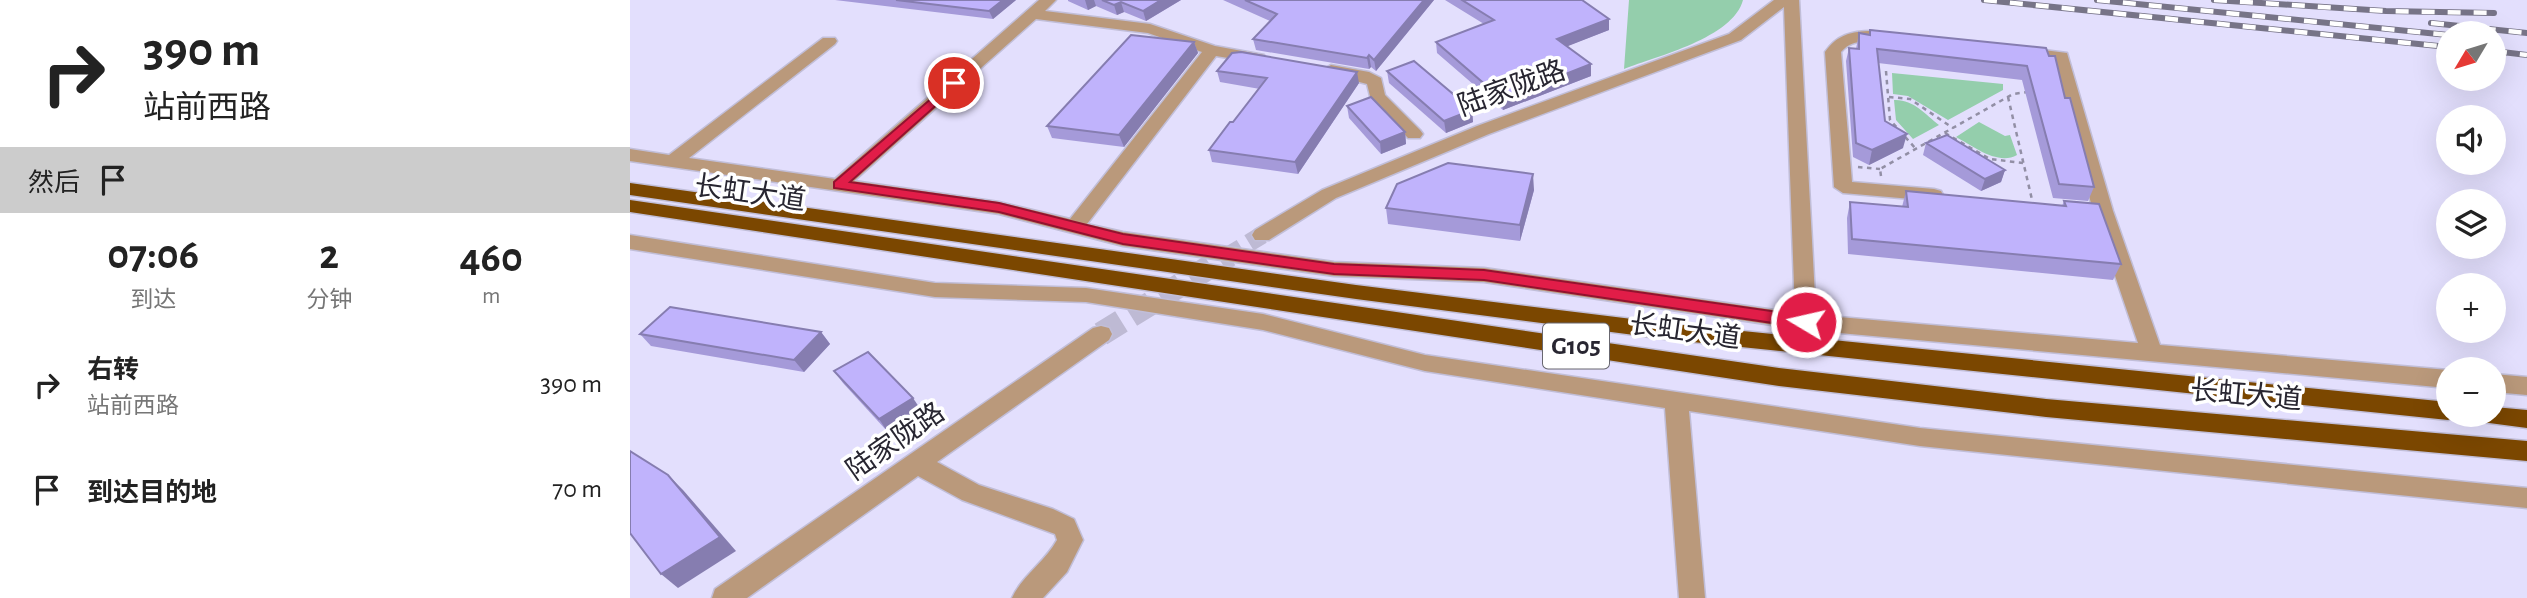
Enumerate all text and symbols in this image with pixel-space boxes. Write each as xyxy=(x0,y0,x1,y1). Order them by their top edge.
north arrow xyxy=(2436,21,2506,91)
map controls xyxy=(2436,21,2506,427)
text: 390 m xyxy=(143,26,260,75)
icon: right xyxy=(28,28,119,119)
pin xyxy=(924,53,984,113)
street label: 陆家陇路 xyxy=(1454,55,1569,121)
icon: arrive xyxy=(935,64,973,102)
text: 站前西路 xyxy=(143,92,271,124)
button: sound xyxy=(2436,105,2506,175)
icon: arrive xyxy=(94,161,132,199)
text: 然后 xyxy=(28,170,80,196)
street label: 长虹大道 xyxy=(693,170,808,216)
button: layers xyxy=(2436,189,2506,259)
text: 07:06 xyxy=(107,234,199,276)
text: 2 xyxy=(319,234,339,276)
text: 460 xyxy=(459,237,523,279)
button: + xyxy=(2436,273,2506,343)
text: m xyxy=(482,285,500,308)
position arrow xyxy=(1769,285,1843,359)
text: 到达 xyxy=(130,289,176,312)
text: 分钟 xyxy=(306,289,352,312)
street label: 长虹大道 xyxy=(1628,308,1743,354)
road number: G105 xyxy=(1543,324,1609,368)
text: 右转 xyxy=(87,357,139,383)
button: − xyxy=(2436,357,2506,427)
icon: right xyxy=(28,366,66,404)
text: 390 m xyxy=(540,371,602,397)
street label: 长虹大道 xyxy=(2189,375,2303,415)
text: 站前西路 xyxy=(87,395,179,418)
street label: 陆家陇路 xyxy=(841,397,950,486)
icon: arrive xyxy=(28,471,66,509)
text: 70 m xyxy=(552,476,602,502)
text: 到达目的地 xyxy=(87,480,217,506)

